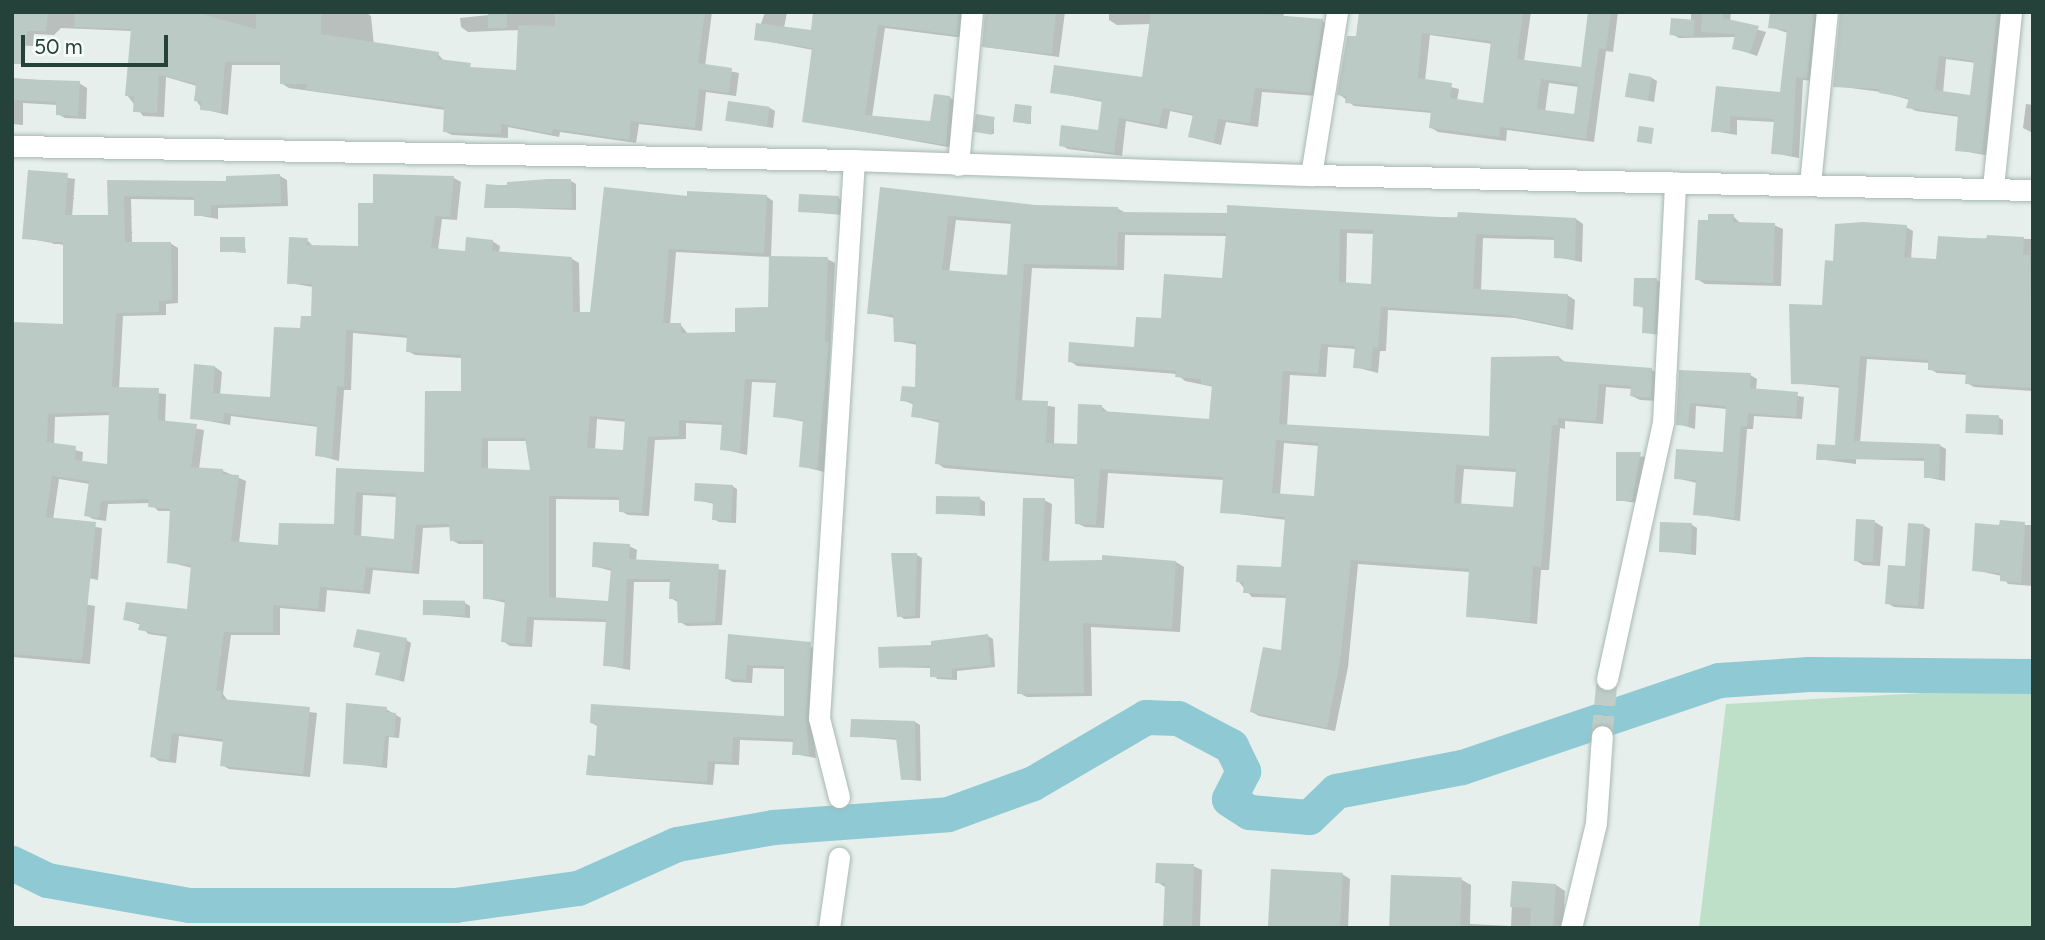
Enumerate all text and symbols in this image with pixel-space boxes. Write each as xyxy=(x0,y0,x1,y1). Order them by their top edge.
scale bar xyxy=(24,21,172,65)
text: 50 m xyxy=(34,34,83,59)

